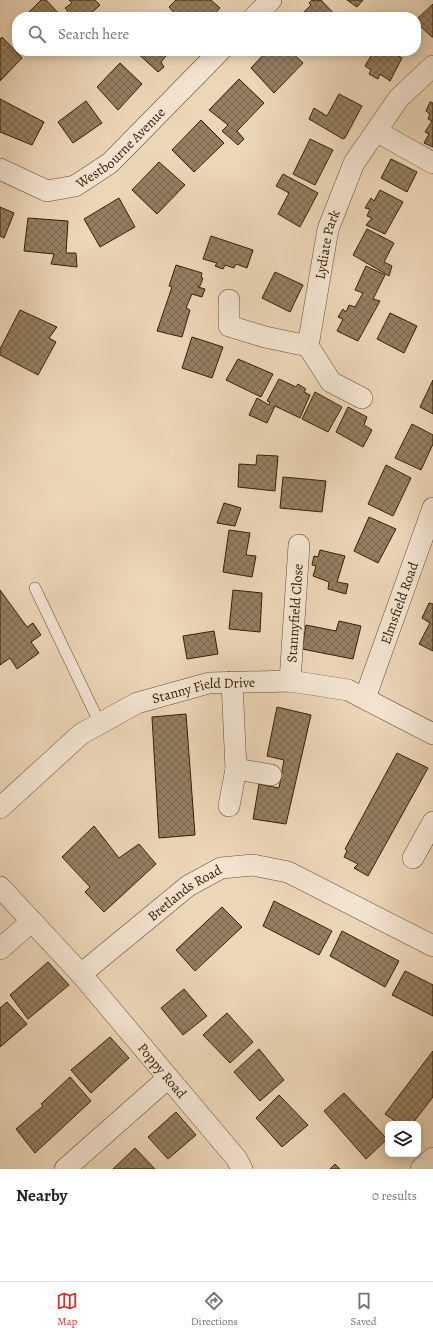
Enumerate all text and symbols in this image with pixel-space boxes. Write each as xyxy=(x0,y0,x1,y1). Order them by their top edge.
search box xyxy=(12,12,421,56)
icon: search xyxy=(26,23,48,45)
text: Search here xyxy=(58,24,129,44)
street label: Westbourne Avenue xyxy=(71,103,169,193)
street label: Lydiate Park xyxy=(310,207,344,281)
street label: Elmsfield Road xyxy=(376,559,423,647)
street label: Stannyfield Close xyxy=(282,563,307,663)
street label: Stanny Field Drive xyxy=(150,672,255,708)
street label: Bretlands Road xyxy=(143,860,225,925)
street label: Poppy Road xyxy=(133,1039,191,1103)
map controls xyxy=(385,1121,421,1157)
button: layers xyxy=(385,1121,421,1157)
text: Nearby xyxy=(16,1184,67,1207)
text: 0 results xyxy=(372,1187,417,1204)
tab: Map xyxy=(56,1290,78,1329)
tab: Directions xyxy=(191,1290,238,1329)
tab: Saved xyxy=(351,1290,377,1329)

